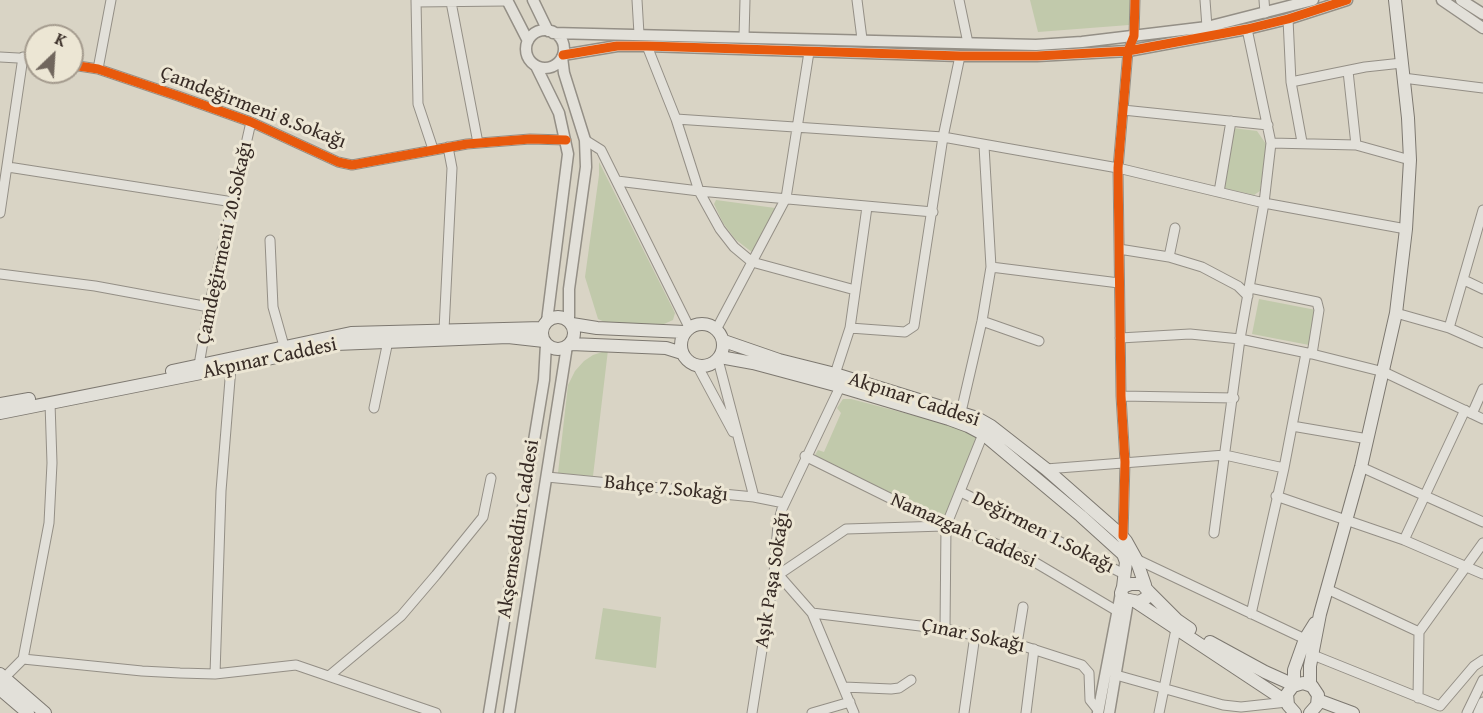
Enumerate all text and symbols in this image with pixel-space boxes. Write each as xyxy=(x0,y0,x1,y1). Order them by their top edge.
north arrow xyxy=(24,24,84,84)
text: K xyxy=(51,26,70,53)
street label: Çamdeğirmeni 8.Sokağı xyxy=(157,61,349,155)
street label: Çamdeğirmeni 20.Sokağı xyxy=(192,139,258,347)
street label: Akpınar Caddesi xyxy=(201,333,339,385)
street label: Akpınar Caddesi xyxy=(845,367,983,433)
street label: Akşemseddin Caddesi xyxy=(493,438,545,620)
street label: Bahçe 7.Sokağı xyxy=(603,471,729,507)
street label: Değirmen 1.Sokağı xyxy=(968,487,1118,579)
street label: Namazgah Caddesi xyxy=(887,488,1039,574)
street label: Aşık Paşa Sokağı xyxy=(750,510,796,650)
street label: Çınar Sokağı xyxy=(919,613,1027,659)

